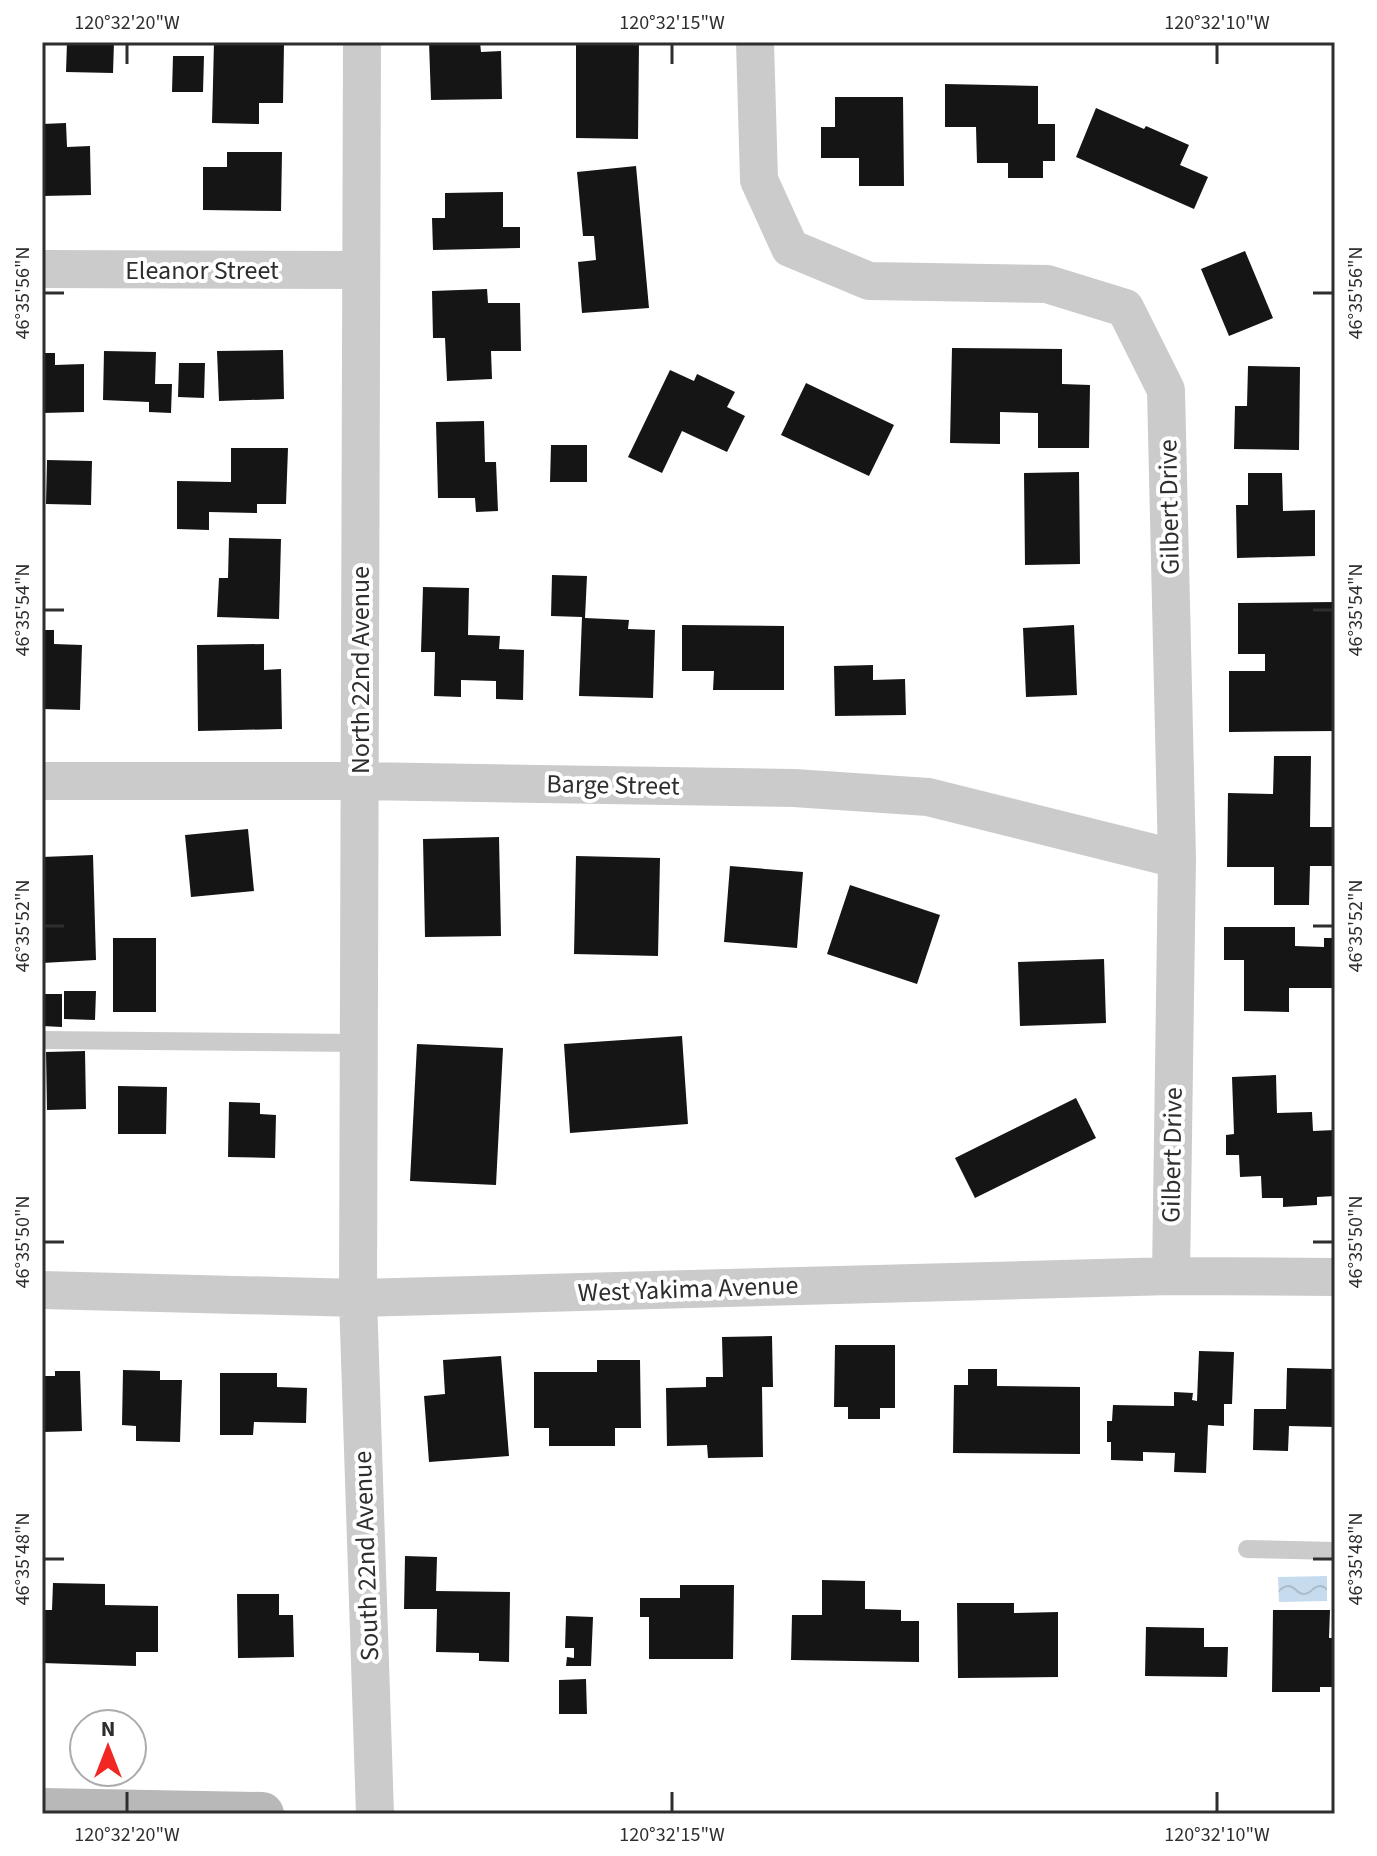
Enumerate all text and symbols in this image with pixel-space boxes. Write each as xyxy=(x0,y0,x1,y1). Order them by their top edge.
text: 120°32'20"W xyxy=(74,9,180,37)
text: 120°32'15"W xyxy=(619,9,725,37)
text: 120°32'10"W xyxy=(1164,9,1270,37)
text: 46°35'56"N xyxy=(9,247,37,339)
text: 46°35'56"N xyxy=(1342,247,1370,339)
street label: Eleanor Street xyxy=(125,252,279,289)
street label: Gilbert Drive xyxy=(1149,439,1189,575)
text: 46°35'54"N xyxy=(9,564,37,656)
text: 46°35'54"N xyxy=(1342,564,1370,656)
street label: North 22nd Avenue xyxy=(342,566,379,774)
street label: Barge Street xyxy=(546,765,680,805)
text: 46°35'52"N xyxy=(9,880,37,972)
text: 46°35'52"N xyxy=(1342,880,1370,972)
street label: Gilbert Drive xyxy=(1152,1087,1192,1223)
text: 46°35'50"N xyxy=(9,1196,37,1288)
text: 46°35'50"N xyxy=(1342,1196,1370,1288)
street label: West Yakima Avenue xyxy=(577,1267,799,1311)
street label: South 22nd Avenue xyxy=(344,1450,388,1662)
text: 46°35'48"N xyxy=(9,1513,37,1605)
text: 46°35'48"N xyxy=(1342,1513,1370,1605)
north arrow xyxy=(68,1708,148,1788)
text: N xyxy=(101,1713,115,1745)
text: 120°32'20"W xyxy=(74,1821,180,1849)
text: 120°32'15"W xyxy=(619,1821,725,1849)
text: 120°32'10"W xyxy=(1164,1821,1270,1849)

